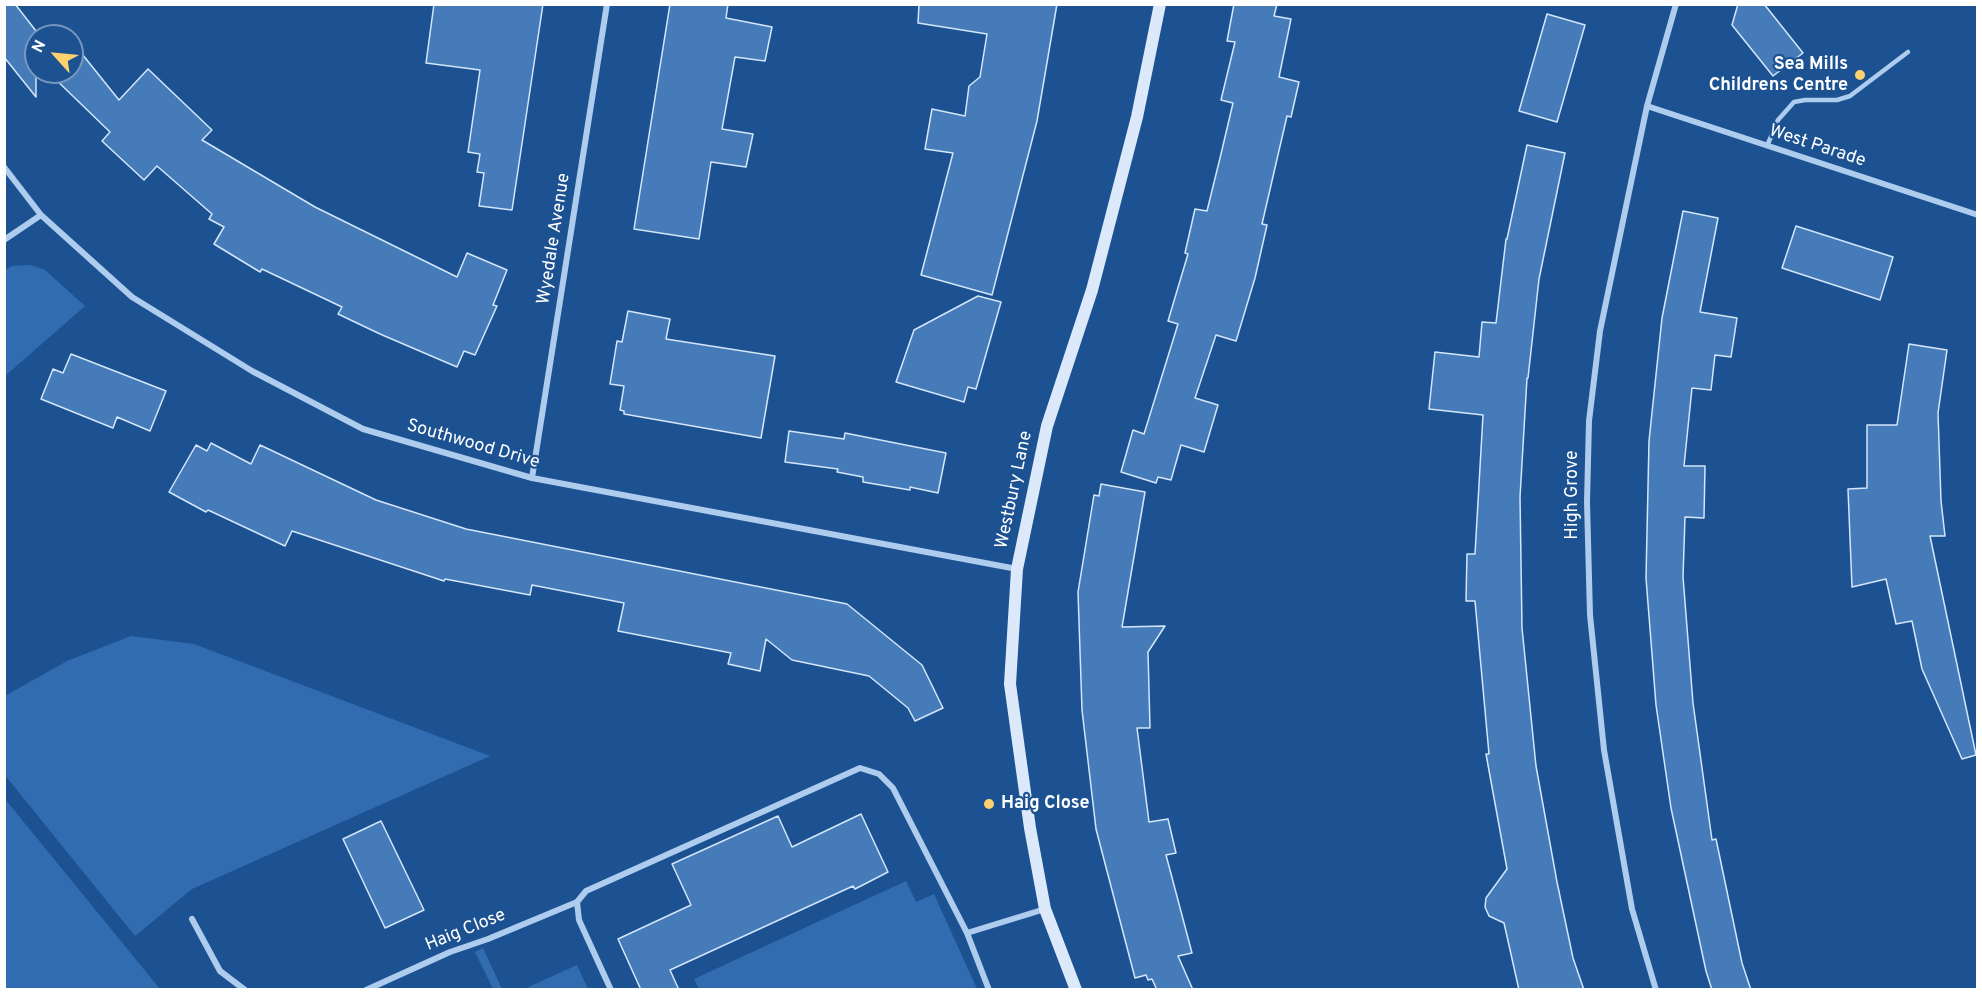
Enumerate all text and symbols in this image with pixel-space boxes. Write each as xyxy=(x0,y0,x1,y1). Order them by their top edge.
north arrow xyxy=(24,24,84,84)
text: N xyxy=(28,37,51,56)
place label: Sea Mills Childrens Centre xyxy=(1709,54,1848,97)
marker: Sea Mills Childrens Centre xyxy=(1853,68,1867,82)
street label: West Parade xyxy=(1766,121,1868,173)
street label: Wyedale Avenue xyxy=(534,172,576,306)
street label: Southwood Drive xyxy=(404,416,542,474)
street label: Westbury Lane xyxy=(992,429,1038,551)
street label: High Grove xyxy=(1562,450,1584,540)
place label: Haig Close xyxy=(1001,793,1090,815)
marker: Haig Close xyxy=(982,797,996,811)
street label: Haig Close xyxy=(423,905,509,957)

